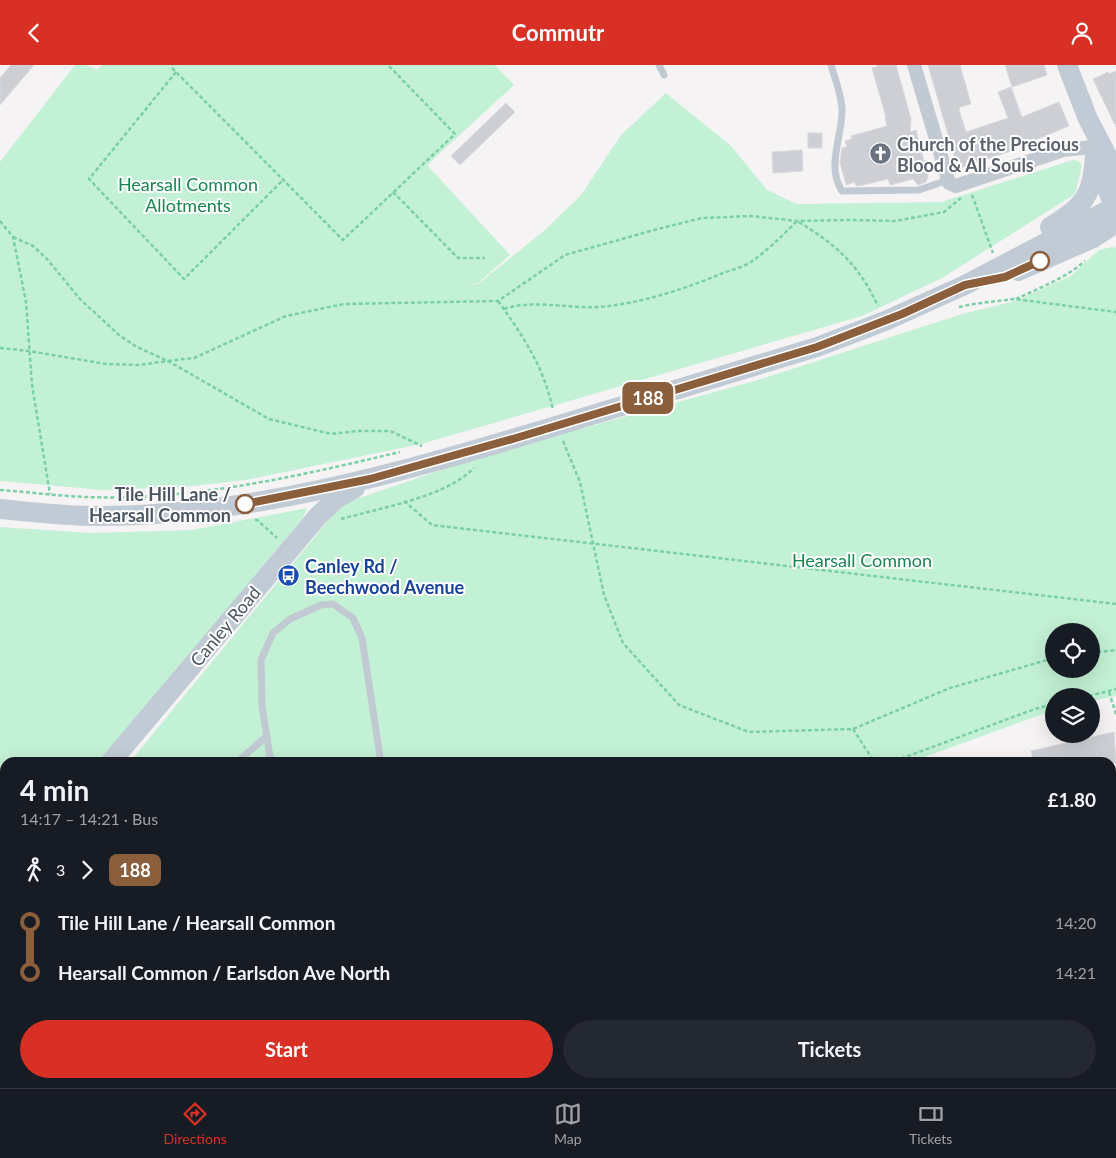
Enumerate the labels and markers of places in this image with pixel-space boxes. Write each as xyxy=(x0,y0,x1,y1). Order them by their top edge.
place label: Church of the Precious Blood & All Souls xyxy=(897,133,1079,176)
church icon: Church of the Precious Blood & All Souls xyxy=(869,142,893,166)
unlabelled marker xyxy=(1030,251,1050,271)
place label: Tile Hill Lane / Hearsall Common xyxy=(89,483,231,526)
marker: Tile Hill Lane / Hearsall Common xyxy=(235,494,255,514)
place label: Canley Rd / Beechwood Avenue xyxy=(305,555,465,598)
bus stop icon: Canley Rd / Beechwood Avenue xyxy=(277,564,301,588)

